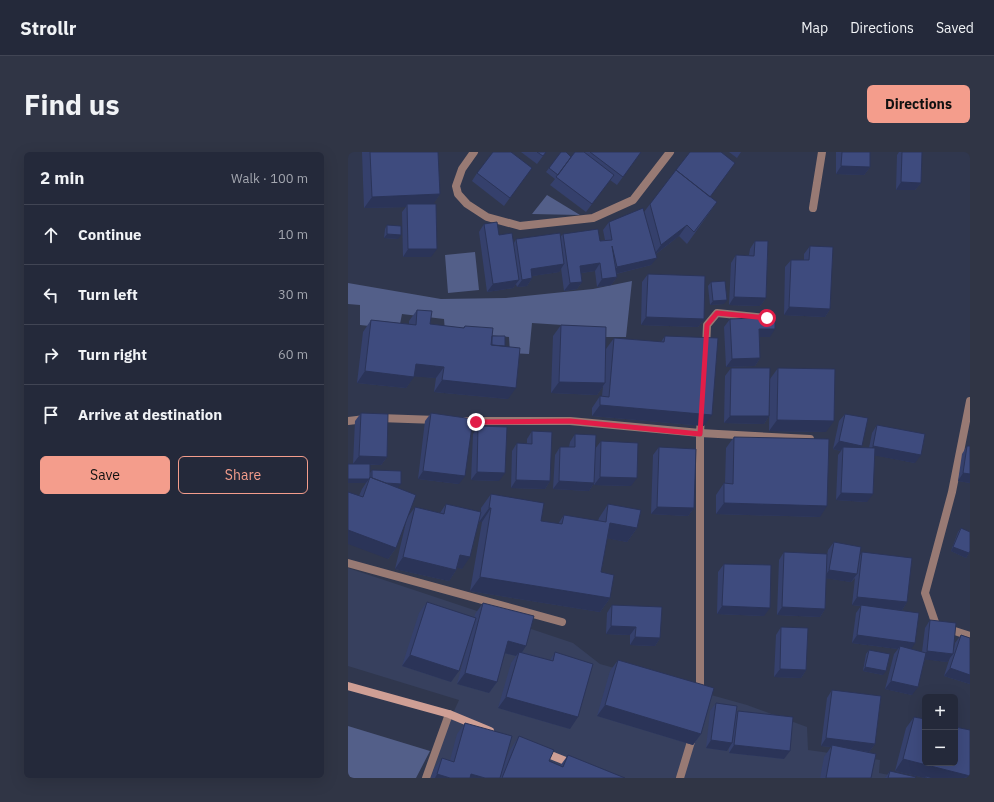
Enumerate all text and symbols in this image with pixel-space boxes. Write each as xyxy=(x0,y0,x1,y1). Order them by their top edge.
text: Strollr xyxy=(20,16,76,40)
text: Map xyxy=(801,19,828,37)
text: Directions xyxy=(850,19,914,37)
text: Saved xyxy=(936,19,974,37)
button: Directions xyxy=(867,85,970,123)
text: Find us xyxy=(24,86,120,123)
text: 2 min xyxy=(40,167,84,189)
text: Walk · 100 m xyxy=(231,170,308,187)
icon: ahead xyxy=(40,224,62,246)
text: Continue xyxy=(78,225,142,244)
text: 10 m xyxy=(278,226,308,243)
icon: left xyxy=(40,284,62,306)
text: Turn left xyxy=(78,285,138,304)
text: 30 m xyxy=(278,286,308,303)
route start xyxy=(758,309,776,327)
icon: right xyxy=(40,344,62,366)
text: Turn right xyxy=(78,345,147,364)
text: 60 m xyxy=(278,346,308,363)
icon: arrive xyxy=(40,404,62,426)
text: Arrive at destination xyxy=(78,405,222,424)
route end xyxy=(467,413,485,431)
button: Save xyxy=(40,456,170,494)
button: Share xyxy=(178,456,308,494)
map controls xyxy=(922,694,958,766)
button: + xyxy=(922,694,958,730)
button: − xyxy=(922,730,958,766)

